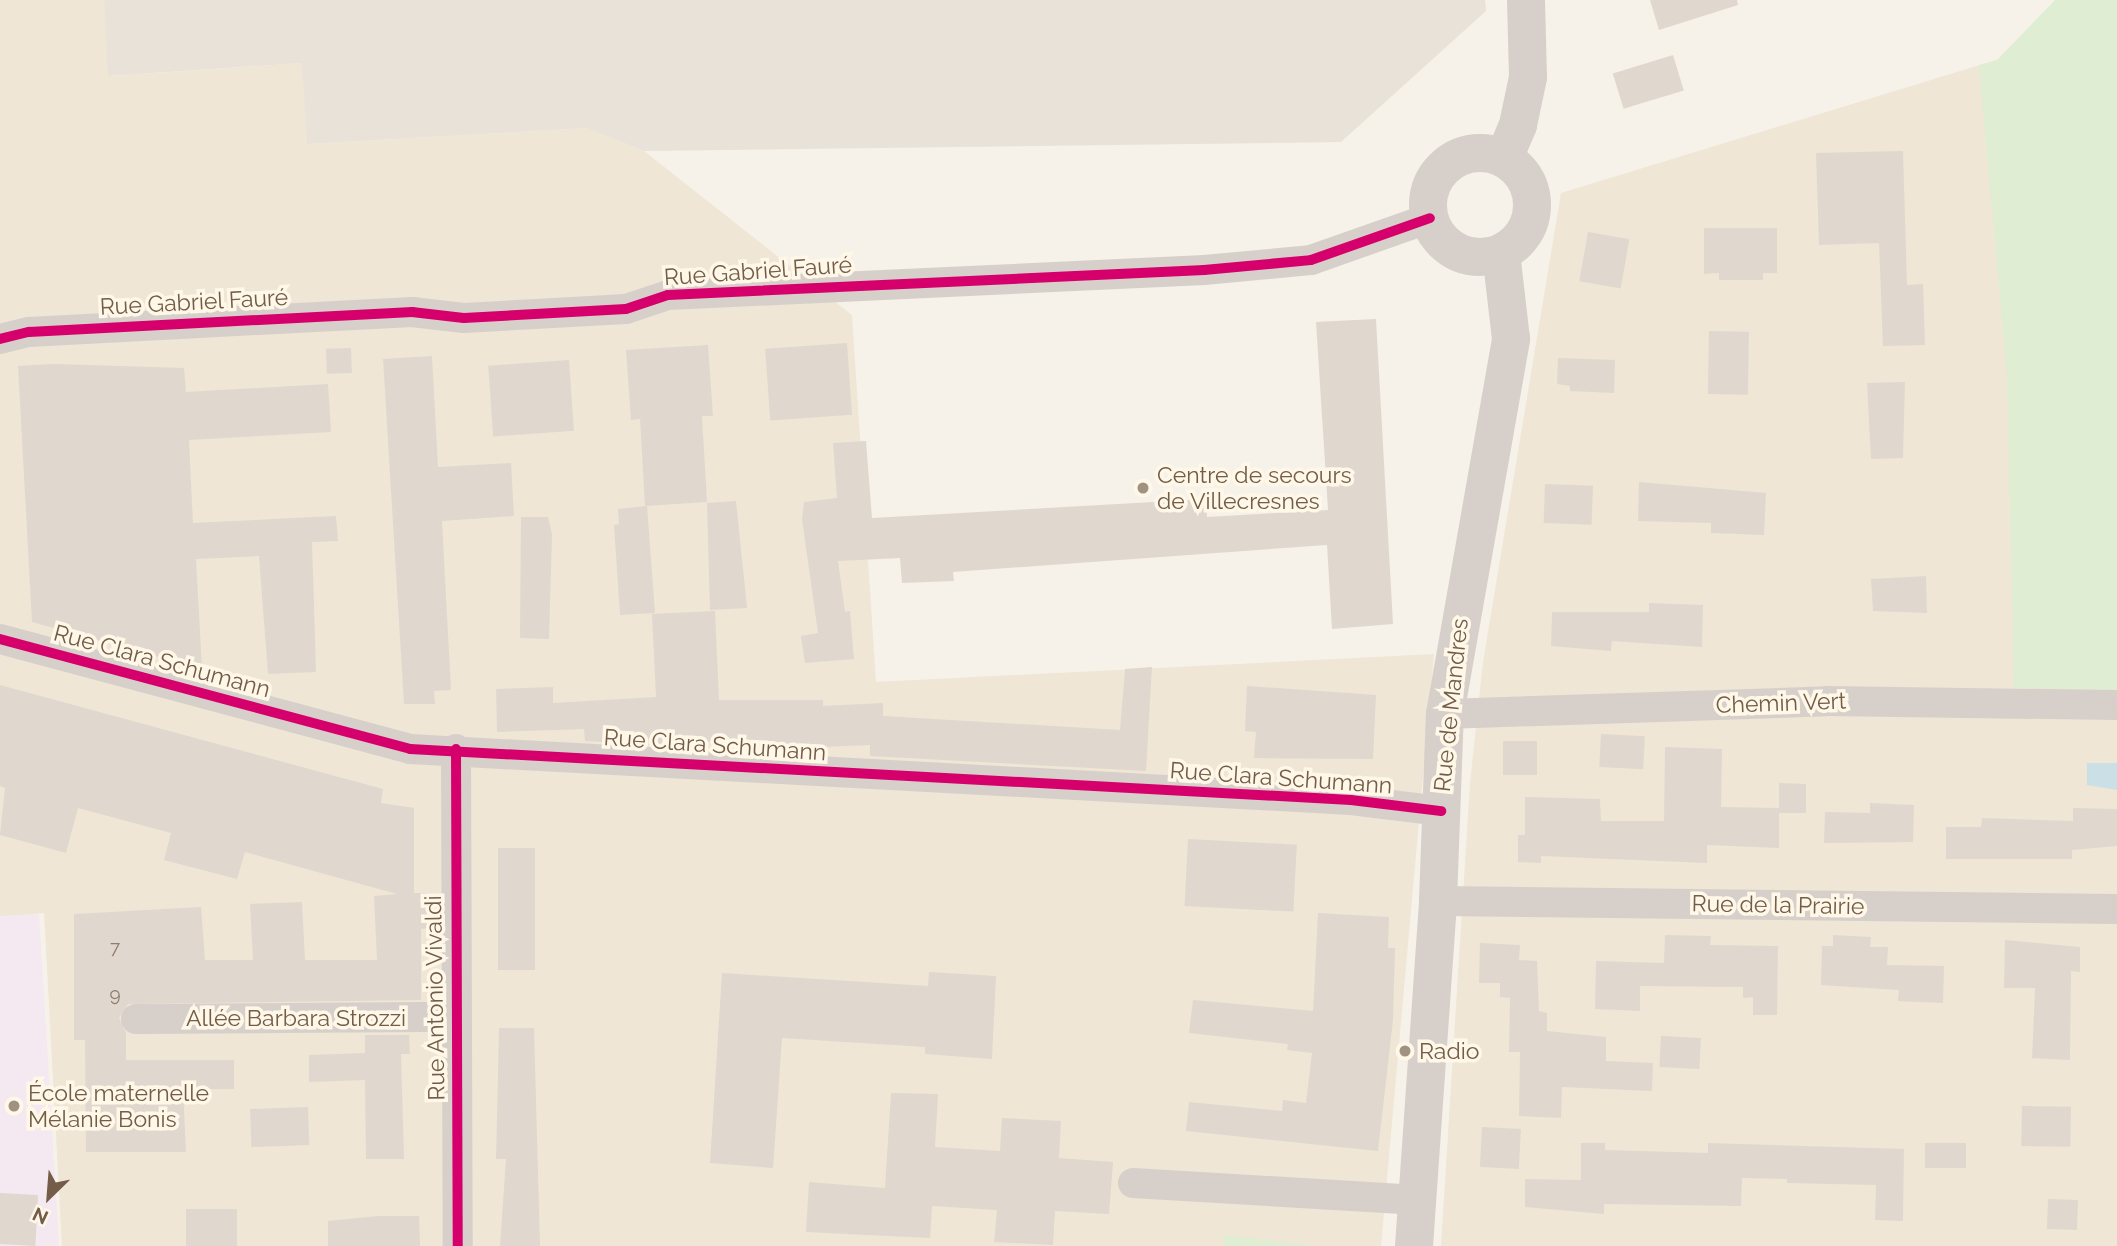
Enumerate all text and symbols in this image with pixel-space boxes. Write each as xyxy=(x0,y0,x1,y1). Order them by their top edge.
street label: Rue Gabriel Fauré xyxy=(663,251,853,291)
street label: Rue Gabriel Fauré xyxy=(99,283,289,321)
place label: Centre de secours de Villecresnes xyxy=(1157,461,1352,515)
marker: Centre de secours de Villecresnes xyxy=(1135,480,1151,496)
street label: Rue de Mandres xyxy=(1428,617,1474,793)
street label: Rue Clara Schumann xyxy=(51,619,273,703)
street label: Chemin Vert xyxy=(1715,687,1847,719)
street label: Rue Clara Schumann xyxy=(603,723,827,767)
street label: Rue Clara Schumann xyxy=(1169,756,1393,800)
street label: Rue de la Prairie xyxy=(1691,890,1865,920)
street label: Rue Antonio Vivaldi xyxy=(419,894,451,1102)
house number: 7 xyxy=(110,937,120,959)
house number: 9 xyxy=(109,984,121,1006)
street label: Allée Barbara Strozzi xyxy=(186,1004,406,1032)
place label: Radio xyxy=(1419,1037,1479,1065)
marker: Radio xyxy=(1397,1043,1413,1059)
place label: École maternelle Mélanie Bonis xyxy=(28,1079,209,1133)
marker: École maternelle Mélanie Bonis xyxy=(6,1098,22,1114)
north arrow xyxy=(14,1162,84,1232)
text: N xyxy=(29,1203,51,1229)

